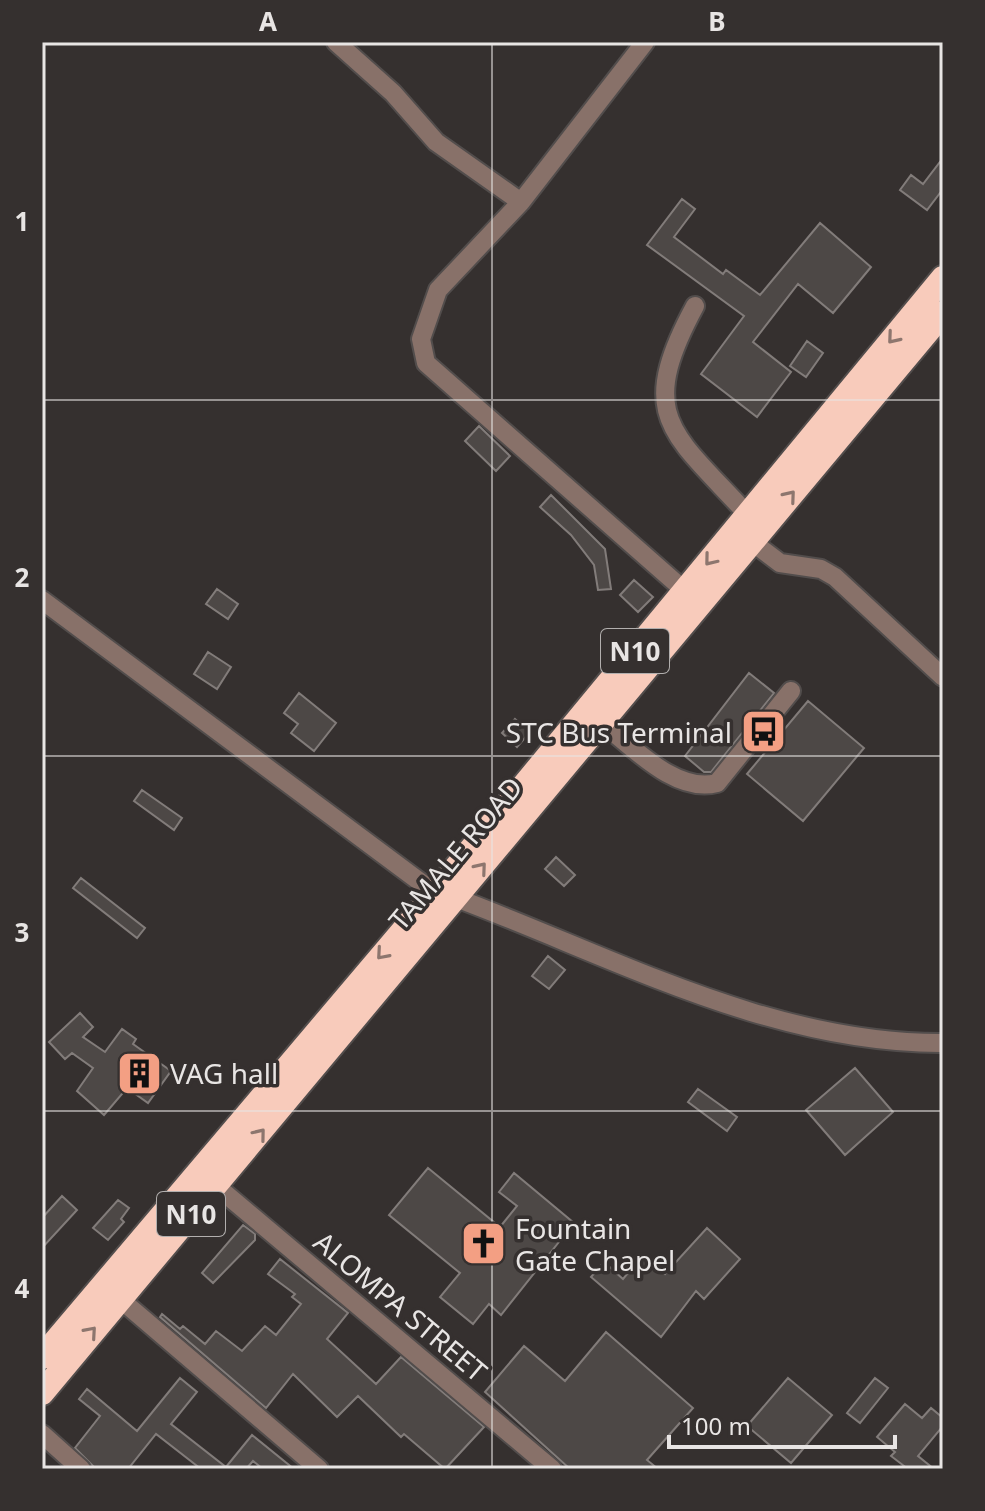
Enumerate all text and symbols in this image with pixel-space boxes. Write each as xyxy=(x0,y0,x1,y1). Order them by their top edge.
text: A xyxy=(259,3,277,39)
text: B xyxy=(708,3,726,39)
text: 1 xyxy=(15,203,29,239)
one-way arrow xyxy=(888,329,903,343)
one-way arrow xyxy=(780,490,795,505)
one-way arrow xyxy=(705,551,719,566)
text: 2 xyxy=(15,559,30,595)
road number: N10 xyxy=(601,629,669,673)
bus stop icon: STC Bus Terminal xyxy=(739,708,787,756)
place label: STC Bus Terminal xyxy=(506,713,732,751)
street label: TAMALE ROAD xyxy=(380,768,530,938)
one-way arrow xyxy=(471,863,486,878)
text: 3 xyxy=(15,914,29,950)
one-way arrow xyxy=(377,944,392,959)
building icon: VAG hall xyxy=(115,1049,163,1097)
place label: VAG hall xyxy=(170,1054,278,1092)
one-way arrow xyxy=(250,1129,265,1144)
road number: N10 xyxy=(157,1192,225,1236)
place label: Fountain Gate Chapel xyxy=(515,1209,675,1279)
church icon: Fountain Gate Chapel xyxy=(460,1220,508,1268)
street label: ALOMPA STREET xyxy=(306,1222,496,1390)
text: 4 xyxy=(15,1270,30,1306)
one-way arrow xyxy=(82,1327,96,1342)
scale bar xyxy=(669,1399,895,1449)
text: 100 m xyxy=(681,1409,751,1442)

